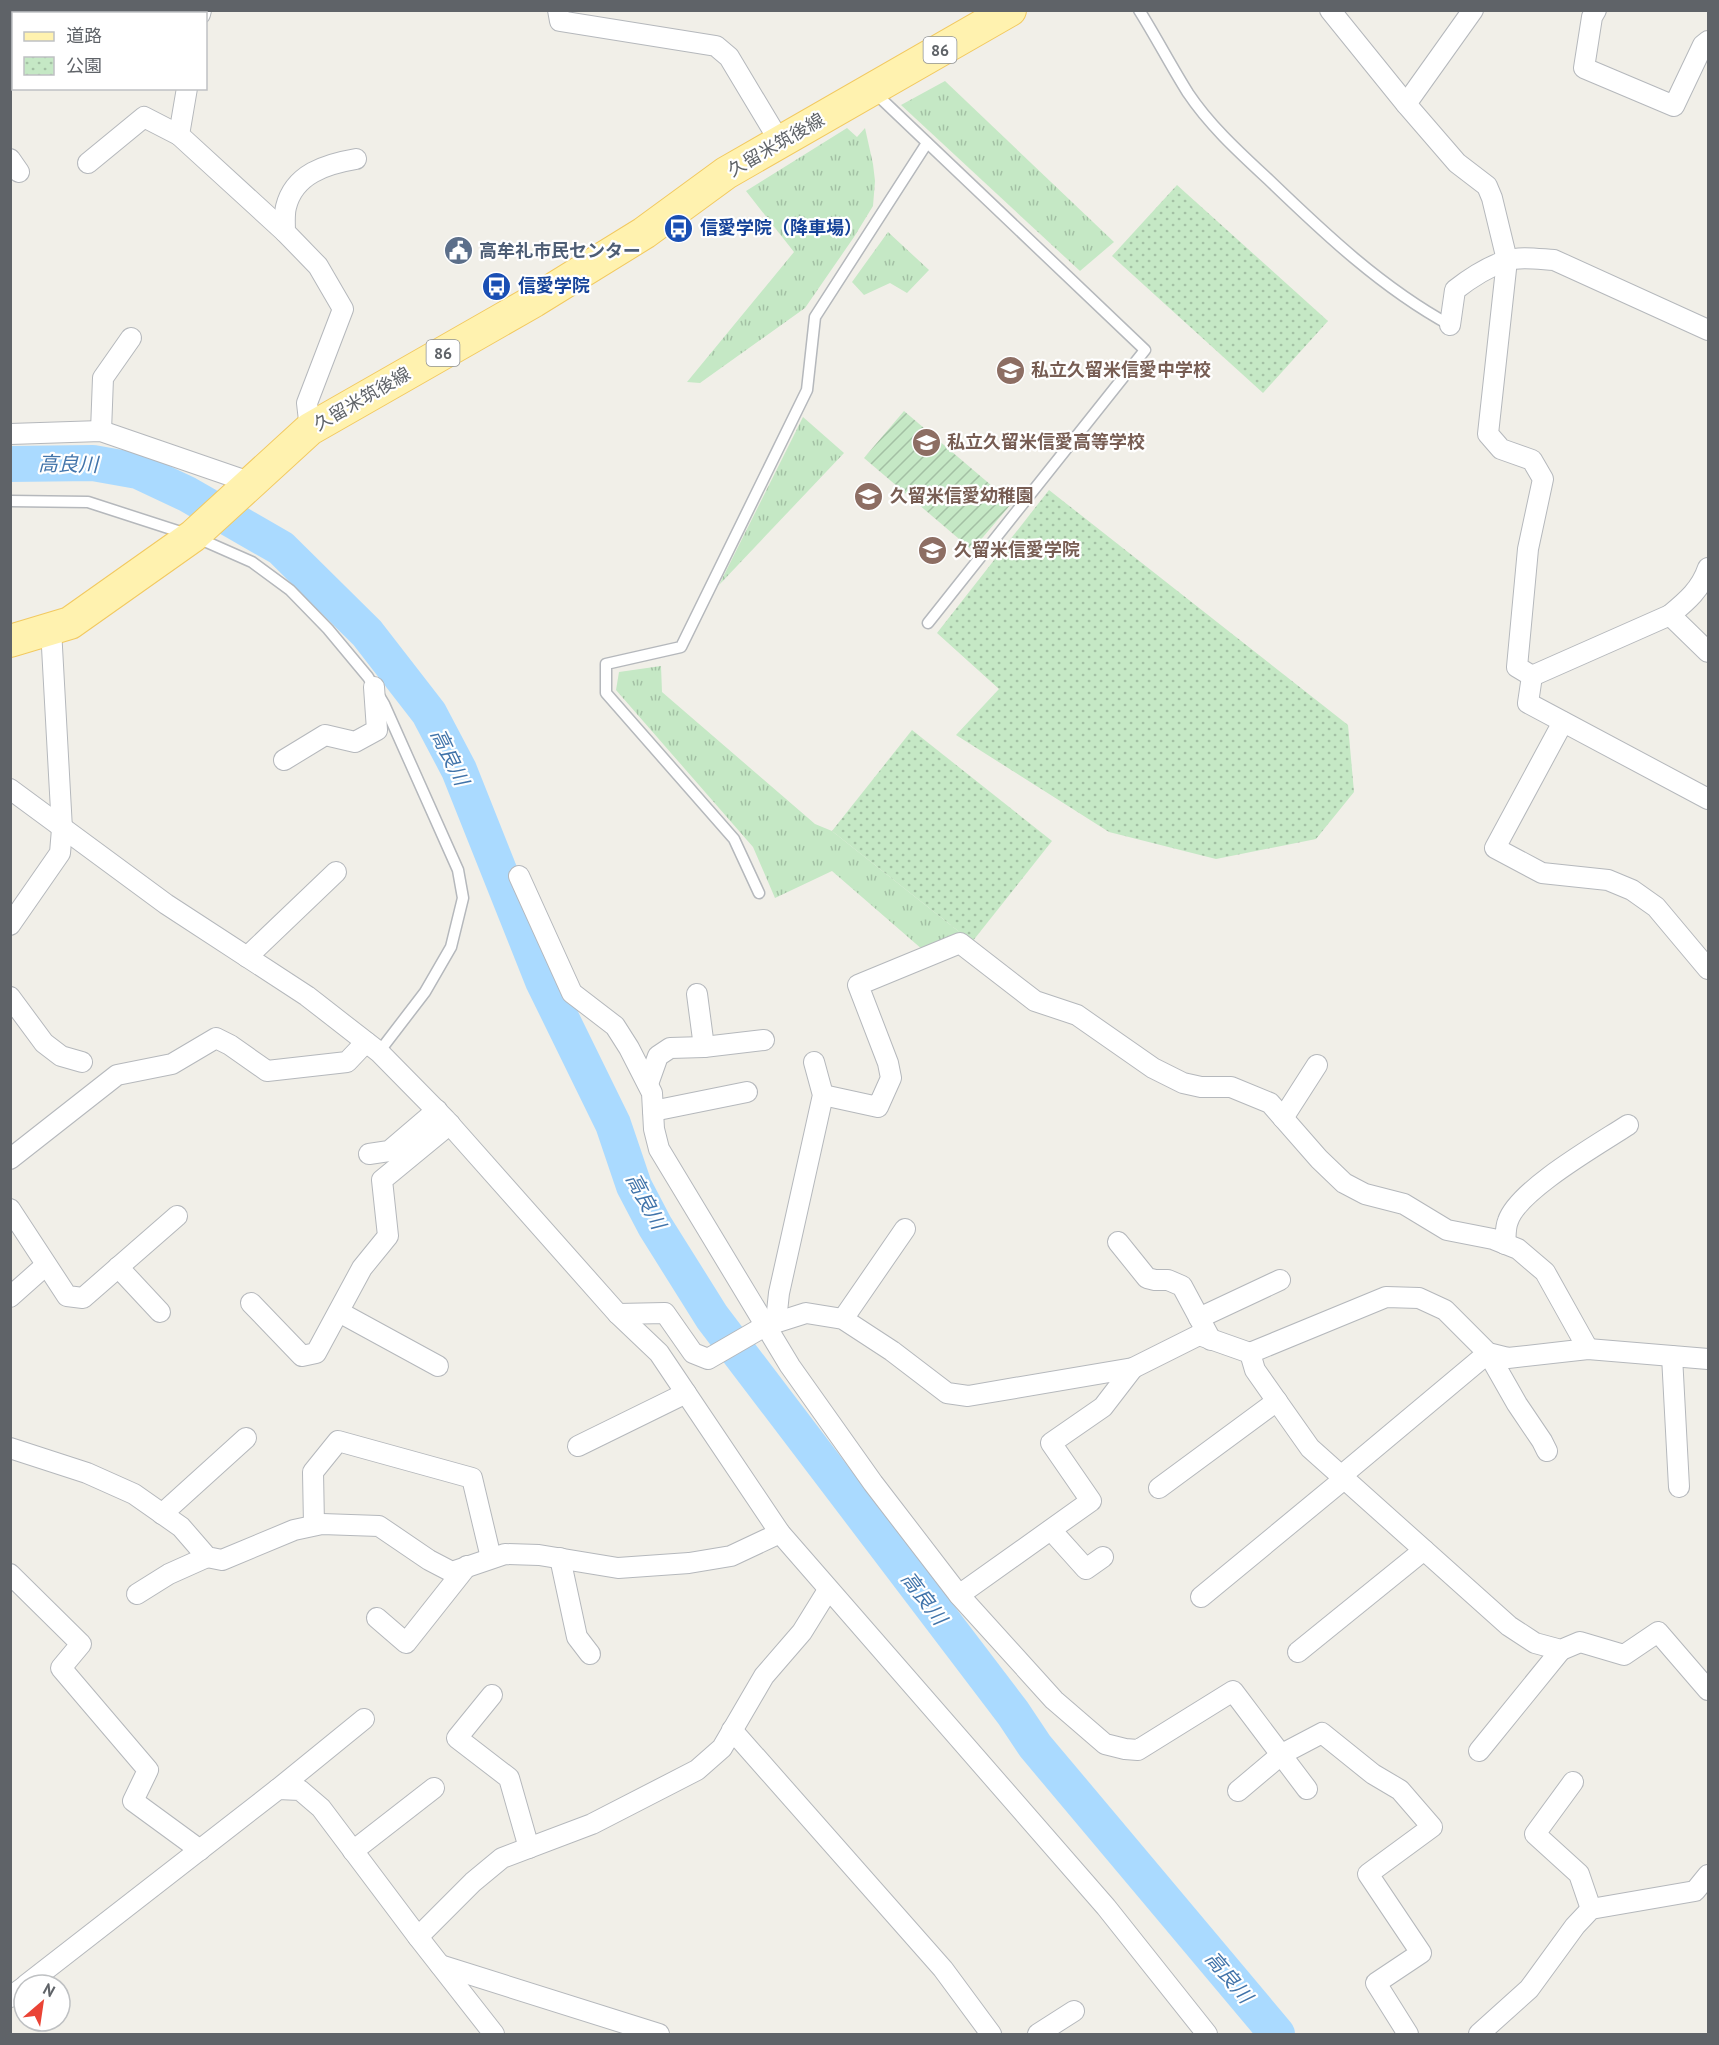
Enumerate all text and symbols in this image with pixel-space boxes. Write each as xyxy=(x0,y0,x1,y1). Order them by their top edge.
legend xyxy=(12,12,207,90)
text: 道路 xyxy=(66,24,102,47)
road number: 86 xyxy=(924,37,956,63)
text: 公園 xyxy=(66,54,102,77)
street label: 久留米筑後線 xyxy=(723,108,828,182)
bus stop icon: 信愛学院（降車場） xyxy=(663,212,695,244)
place label: 信愛学院（降車場） xyxy=(700,216,862,239)
public building icon: 高牟礼市民センター xyxy=(442,235,474,267)
place label: 高牟礼市民センター xyxy=(479,239,641,262)
bus stop icon: 信愛学院 xyxy=(481,270,513,302)
place label: 信愛学院 xyxy=(518,274,590,297)
road number: 86 xyxy=(426,340,460,366)
school or university icon: 私立久留米信愛中学校 xyxy=(994,354,1026,386)
place label: 私立久留米信愛中学校 xyxy=(1031,358,1211,381)
street label: 久留米筑後線 xyxy=(309,362,414,436)
school or university icon: 私立久留米信愛高等学校 xyxy=(910,426,942,458)
place label: 私立久留米信愛高等学校 xyxy=(947,430,1145,453)
water label: 高良川 xyxy=(38,450,100,478)
school or university icon: 久留米信愛幼稚園 xyxy=(853,480,885,512)
place label: 久留米信愛幼稚園 xyxy=(890,484,1034,507)
school or university icon: 久留米信愛学院 xyxy=(917,534,949,566)
place label: 久留米信愛学院 xyxy=(954,538,1080,561)
water label: 高良川 xyxy=(425,724,476,791)
water label: 高良川 xyxy=(620,1168,673,1235)
water label: 高良川 xyxy=(896,1566,954,1631)
water label: 高良川 xyxy=(1200,1946,1260,2010)
north arrow xyxy=(12,1973,72,2033)
text: N xyxy=(40,1979,59,2001)

